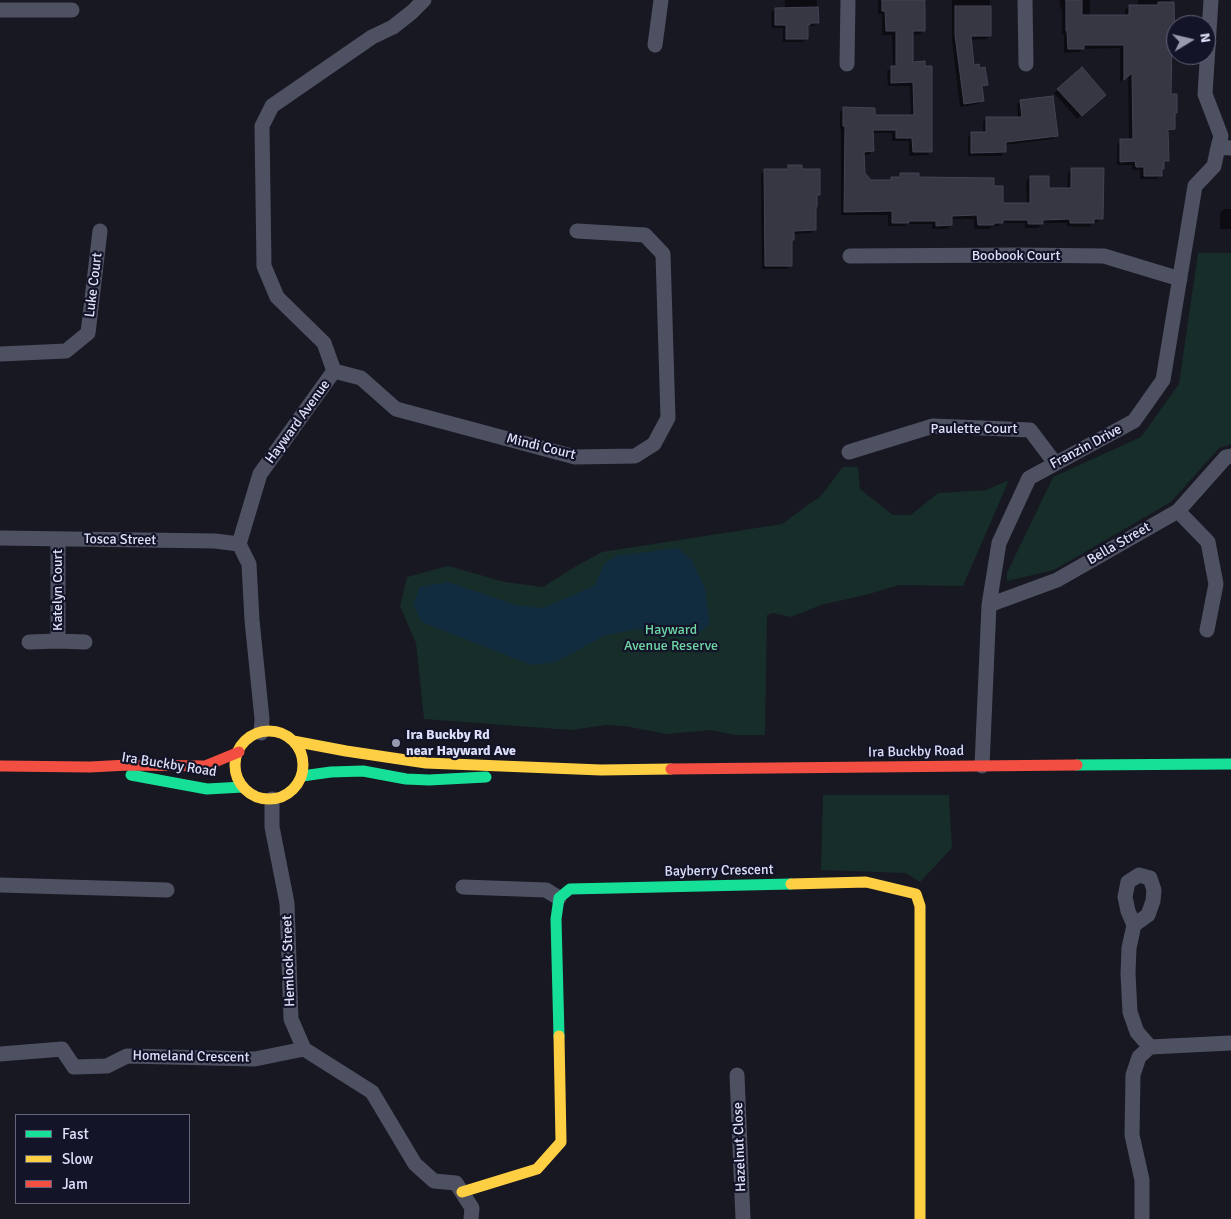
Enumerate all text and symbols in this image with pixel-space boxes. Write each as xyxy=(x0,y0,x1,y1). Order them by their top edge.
north arrow xyxy=(1166,15,1216,65)
text: N xyxy=(1196,32,1214,44)
street label: Boobook Court xyxy=(972,248,1060,264)
street label: Luke Court xyxy=(82,252,106,318)
street label: Hayward Avenue xyxy=(262,377,334,467)
street label: Paulette Court xyxy=(931,421,1017,437)
street label: Franzin Drive xyxy=(1047,421,1125,473)
street label: Mindi Court xyxy=(505,430,577,464)
street label: Bella Street xyxy=(1084,519,1154,569)
street label: Tosca Street xyxy=(84,531,156,549)
street label: Katelyn Court xyxy=(50,549,66,631)
park label: Hayward Avenue Reserve xyxy=(624,622,718,654)
place label: Ira Buckby Rd near Hayward Ave xyxy=(406,727,516,760)
marker: Ira Buckby Rd near Hayward Ave xyxy=(390,737,402,749)
street label: Ira Buckby Road xyxy=(868,743,964,761)
street label: Ira Buckby Road xyxy=(120,749,218,781)
street label: Bayberry Crescent xyxy=(664,862,774,880)
street label: Hemlock Street xyxy=(279,915,299,1007)
street label: Homeland Crescent xyxy=(132,1048,250,1066)
street label: Hazelnut Close xyxy=(730,1102,750,1192)
legend xyxy=(15,1114,190,1204)
text: Fast xyxy=(62,1125,89,1143)
text: Slow xyxy=(62,1150,93,1168)
text: Jam xyxy=(62,1175,88,1193)

